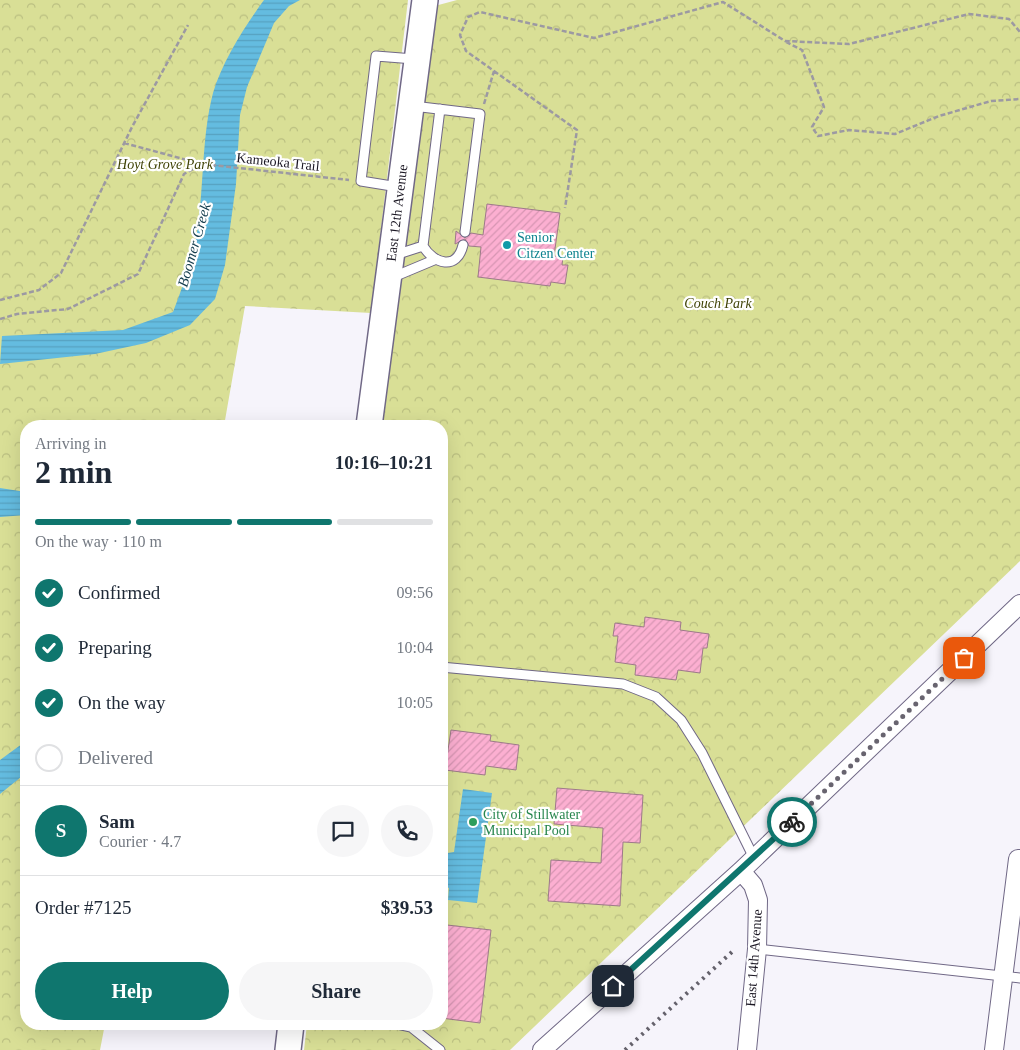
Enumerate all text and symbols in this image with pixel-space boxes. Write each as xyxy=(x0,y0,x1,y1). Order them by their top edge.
street label: Kameoka Trail xyxy=(236,150,320,174)
park label: Hoyt Grove Park xyxy=(116,157,214,172)
street label: East 12th Avenue xyxy=(384,164,410,262)
water label: Boomer Creek xyxy=(174,201,214,289)
place label: Senior Citzen Center xyxy=(517,230,595,261)
marker: Senior Citzen Center xyxy=(501,239,513,251)
park label: Couch Park xyxy=(684,296,752,311)
text: Arriving in xyxy=(35,435,107,452)
text: 10:16–10:21 xyxy=(335,452,433,473)
text: 2 min xyxy=(35,454,112,490)
text: On the way · 110 m xyxy=(35,533,162,550)
icon: check xyxy=(35,579,63,607)
text: Confirmed xyxy=(78,582,160,603)
text: 09:56 xyxy=(397,584,433,601)
icon: check xyxy=(35,634,63,662)
text: Preparing xyxy=(78,637,152,658)
pin xyxy=(943,637,985,679)
text: 10:04 xyxy=(397,639,433,656)
icon: bag xyxy=(950,644,978,672)
icon: check xyxy=(35,689,63,717)
text: On the way xyxy=(78,692,166,713)
text: 10:05 xyxy=(397,694,433,711)
text: Delivered xyxy=(78,747,153,768)
courier xyxy=(767,797,817,847)
button: chat xyxy=(317,805,369,857)
button: phone xyxy=(381,805,433,857)
place label: City of Stillwater Municipal Pool xyxy=(483,807,581,838)
icon: bike xyxy=(778,808,806,836)
text: Sam xyxy=(99,811,135,832)
marker: City of Stillwater Municipal Pool xyxy=(467,816,479,828)
text: S xyxy=(56,820,66,841)
text: Courier · 4.7 xyxy=(99,833,181,850)
text: Order #7125 xyxy=(35,897,132,918)
text: $39.53 xyxy=(381,897,433,918)
street label: East 14th Avenue xyxy=(743,909,765,1007)
button: Help xyxy=(35,962,229,1020)
button: Share xyxy=(239,962,433,1020)
pin xyxy=(592,965,634,1007)
icon: home xyxy=(599,972,627,1000)

